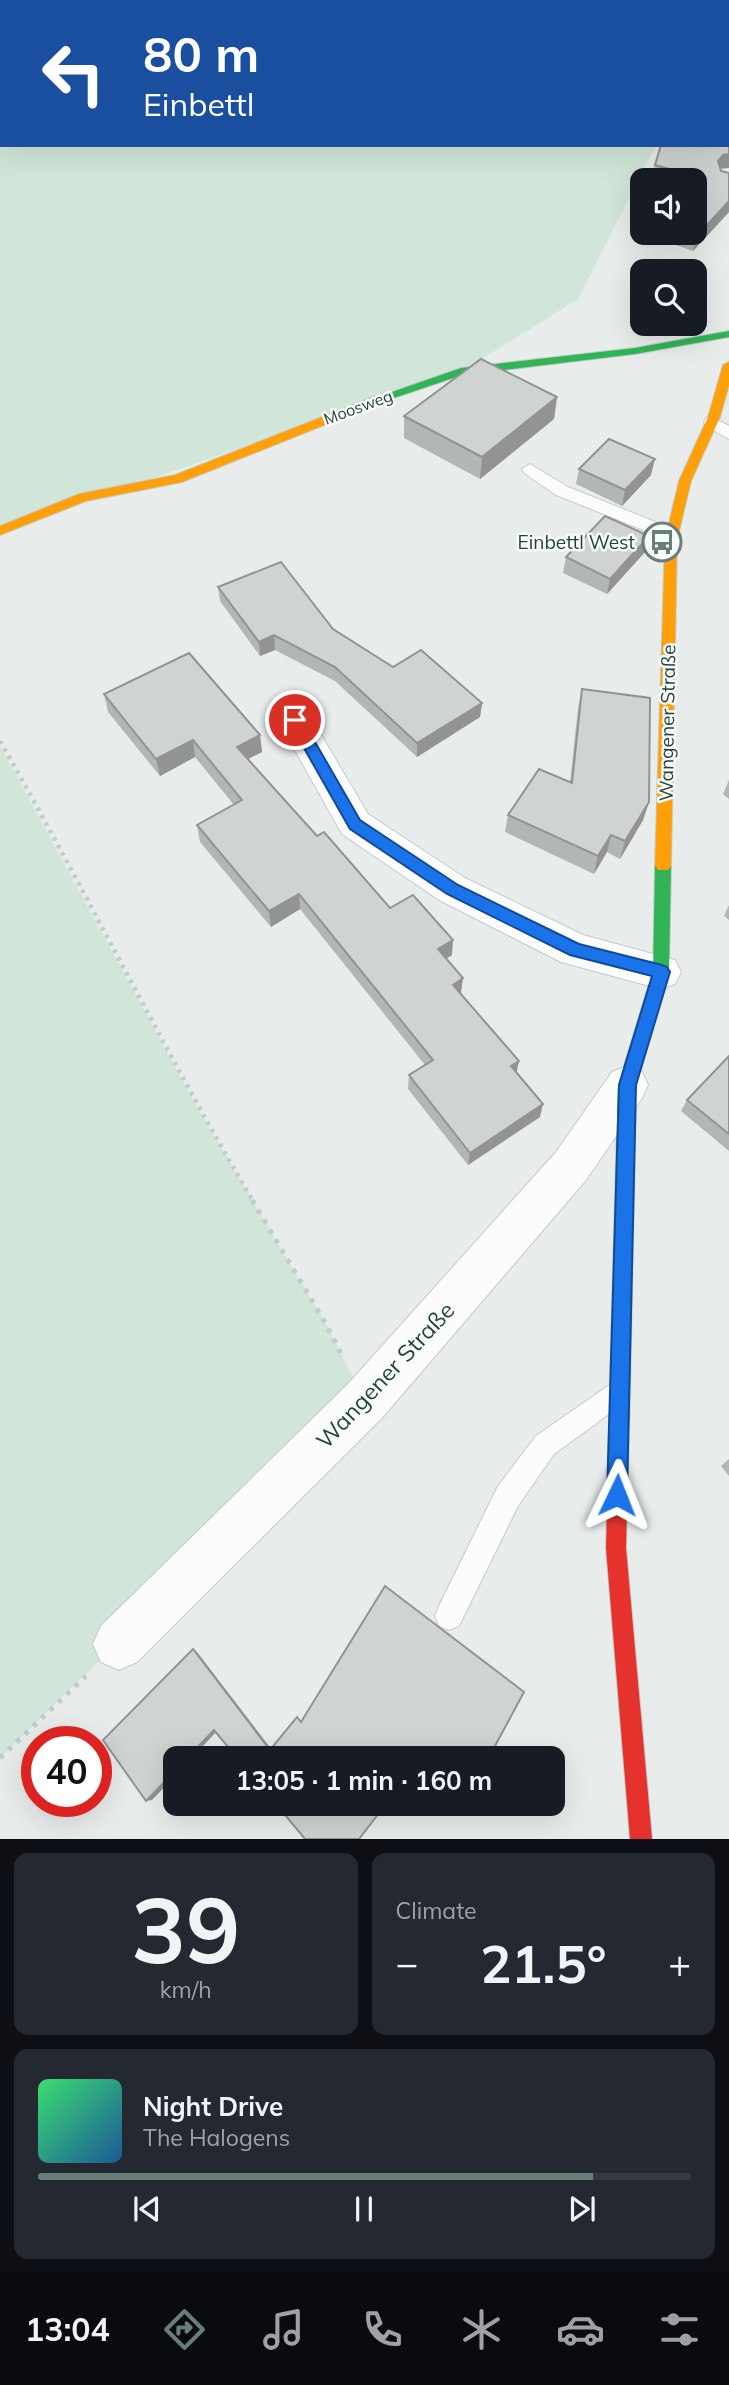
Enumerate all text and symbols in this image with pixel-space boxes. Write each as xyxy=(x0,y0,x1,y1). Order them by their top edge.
text: 80 m xyxy=(143,23,259,84)
icon: left xyxy=(28,28,119,119)
text: Einbettl xyxy=(143,84,254,124)
map controls xyxy=(630,168,707,336)
button: sound xyxy=(630,168,707,245)
button: search xyxy=(630,259,707,336)
street label: Moosweg xyxy=(321,385,395,429)
bus stop icon: Einbettl West xyxy=(641,521,683,563)
place label: Einbettl West xyxy=(518,530,635,554)
street label: Wangener Straße xyxy=(654,644,680,802)
pin xyxy=(265,690,325,750)
icon: arrive xyxy=(276,701,314,739)
street label: Wangener Straße xyxy=(310,1296,460,1454)
position arrow xyxy=(580,1458,654,1532)
speed limit sign: 40 xyxy=(21,1726,112,1817)
text: 13:05 · 1 min · 160 m xyxy=(236,1764,492,1797)
text: 39 xyxy=(131,1872,240,1986)
text: Climate xyxy=(396,1896,477,1925)
text: 21.5° xyxy=(480,1931,606,1996)
text: − xyxy=(396,1939,418,1987)
text: + xyxy=(668,1939,691,1987)
text: km/h xyxy=(160,1975,212,2004)
text: Night Drive xyxy=(143,2090,283,2123)
text: The Halogens xyxy=(143,2123,290,2152)
icon: previous xyxy=(128,2190,166,2228)
icon: pause xyxy=(345,2190,383,2228)
icon: next xyxy=(563,2190,601,2228)
icon: directions xyxy=(160,2305,209,2354)
icon: music xyxy=(259,2305,308,2354)
icon: phone xyxy=(358,2305,407,2354)
icon: climate xyxy=(457,2305,506,2354)
icon: car xyxy=(556,2305,605,2354)
icon: filters xyxy=(655,2305,704,2354)
text: 13:04 xyxy=(25,2309,110,2349)

